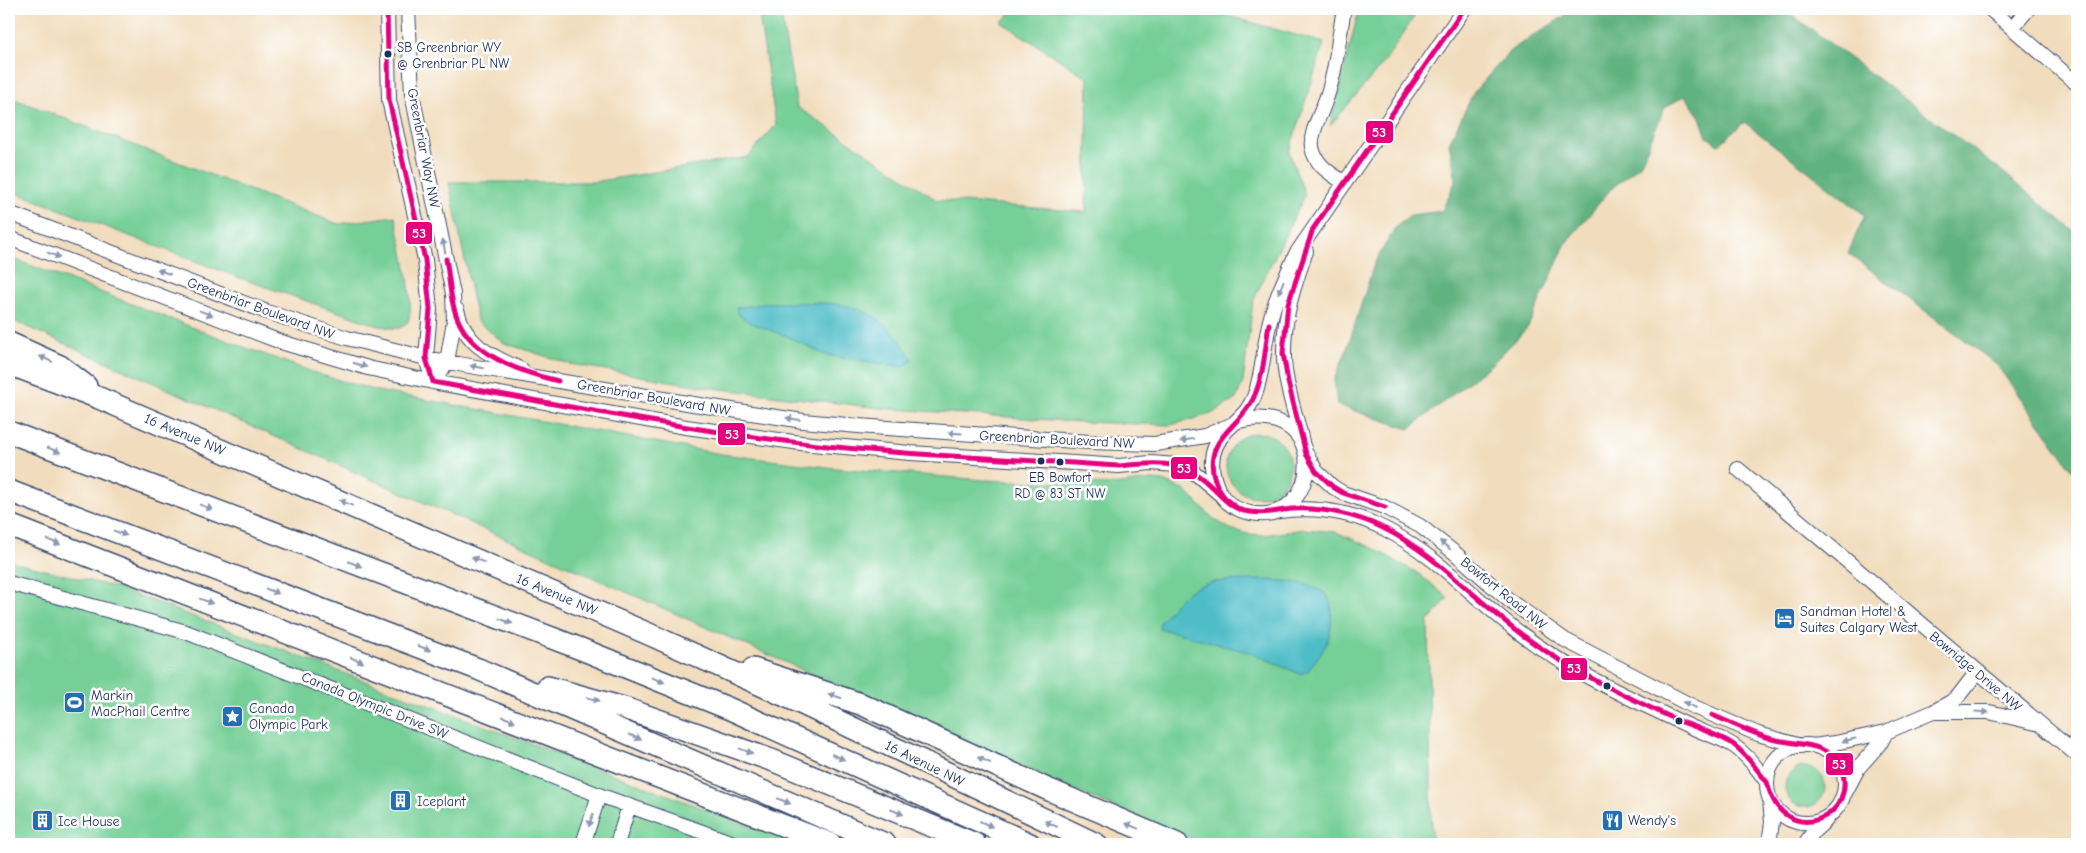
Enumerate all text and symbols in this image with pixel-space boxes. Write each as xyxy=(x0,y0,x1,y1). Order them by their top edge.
place label: SB Greenbriar WY @ Grenbriar PL NW xyxy=(397,40,510,71)
marker: SB Greenbriar WY @ Grenbriar PL NW xyxy=(383,49,393,59)
street label: Greenbriar Way NW xyxy=(404,87,444,210)
line badge: 53 xyxy=(1365,120,1394,144)
text: 53 xyxy=(1372,124,1386,141)
line badge: 53 xyxy=(405,221,433,245)
text: 53 xyxy=(412,225,426,242)
one-way arrow xyxy=(439,238,447,254)
one-way arrow xyxy=(47,251,62,259)
one-way arrow xyxy=(157,268,171,276)
street label: Greenbriar Boulevard NW xyxy=(185,274,338,343)
one-way arrow xyxy=(1277,280,1285,294)
one-way arrow xyxy=(199,309,214,317)
one-way arrow xyxy=(39,355,53,363)
one-way arrow xyxy=(352,362,367,370)
one-way arrow xyxy=(469,363,485,371)
street label: Greenbriar Boulevard NW xyxy=(576,376,733,420)
street label: 16 Avenue NW xyxy=(142,410,229,460)
one-way arrow xyxy=(785,415,801,423)
line badge: 53 xyxy=(717,422,746,446)
text: 53 xyxy=(725,426,739,443)
street label: Greenbriar Boulevard NW xyxy=(979,427,1136,452)
one-way arrow xyxy=(947,429,963,437)
one-way arrow xyxy=(1178,436,1194,444)
one-way arrow xyxy=(47,446,62,454)
unlabelled marker xyxy=(1036,456,1046,466)
line badge: 53 xyxy=(1170,456,1198,480)
marker: EB Bowfort RD @ 83 ST NW xyxy=(1055,457,1065,467)
text: 53 xyxy=(1177,460,1191,477)
place label: EB Bowfort RD @ 83 ST NW xyxy=(1014,470,1106,501)
one-way arrow xyxy=(338,499,353,507)
one-way arrow xyxy=(199,504,213,512)
one-way arrow xyxy=(113,529,128,537)
one-way arrow xyxy=(47,538,62,546)
one-way arrow xyxy=(1439,539,1452,550)
street label: Bowfort Road NW xyxy=(1457,553,1551,634)
one-way arrow xyxy=(470,555,485,563)
one-way arrow xyxy=(347,561,362,568)
street label: 16 Avenue NW xyxy=(514,570,601,620)
one-way arrow xyxy=(265,587,280,595)
one-way arrow xyxy=(199,597,214,605)
place label: Sandman Hotel & Suites Calgary West xyxy=(1800,603,1918,636)
hotel icon: Sandman Hotel & Suites Calgary West xyxy=(1772,607,1796,631)
one-way arrow xyxy=(499,618,514,625)
street label: Bowridge Drive NW xyxy=(1926,628,2026,716)
one-way arrow xyxy=(417,644,432,652)
one-way arrow xyxy=(350,656,365,664)
line badge: 53 xyxy=(1560,657,1588,681)
text: 53 xyxy=(1567,660,1581,677)
street label: Canada Olympic Drive SW xyxy=(299,668,451,743)
one-way arrow xyxy=(651,677,665,685)
unlabelled marker xyxy=(1602,681,1612,691)
place label: Markin MacPhail Centre xyxy=(91,687,190,720)
sports icon: Markin MacPhail Centre xyxy=(63,691,87,715)
one-way arrow xyxy=(827,691,842,699)
one-way arrow xyxy=(585,696,600,704)
place label: Canada Olympic Park xyxy=(249,700,328,733)
one-way arrow xyxy=(1683,701,1697,709)
place icon: Canada Olympic Park xyxy=(221,704,245,728)
one-way arrow xyxy=(1974,708,1990,716)
one-way arrow xyxy=(501,716,516,723)
unlabelled marker xyxy=(1674,716,1684,726)
one-way arrow xyxy=(628,733,642,741)
one-way arrow xyxy=(1842,736,1857,744)
street label: 16 Avenue NW xyxy=(882,737,968,790)
one-way arrow xyxy=(739,748,754,755)
line badge: 53 xyxy=(1825,752,1854,776)
one-way arrow xyxy=(831,753,845,761)
one-way arrow xyxy=(977,755,991,763)
text: 53 xyxy=(1832,756,1846,773)
building icon: Iceplant xyxy=(389,789,413,813)
place label: Iceplant xyxy=(417,793,467,810)
one-way arrow xyxy=(777,797,791,805)
one-way arrow xyxy=(890,808,904,816)
restaurant icon: Wendy's xyxy=(1600,808,1624,832)
building icon: Ice House xyxy=(30,809,54,833)
one-way arrow xyxy=(587,812,594,827)
place label: Wendy's xyxy=(1628,812,1676,829)
place label: Ice House xyxy=(58,813,119,830)
one-way arrow xyxy=(1044,820,1058,828)
one-way arrow xyxy=(979,821,993,829)
one-way arrow xyxy=(1125,821,1139,829)

